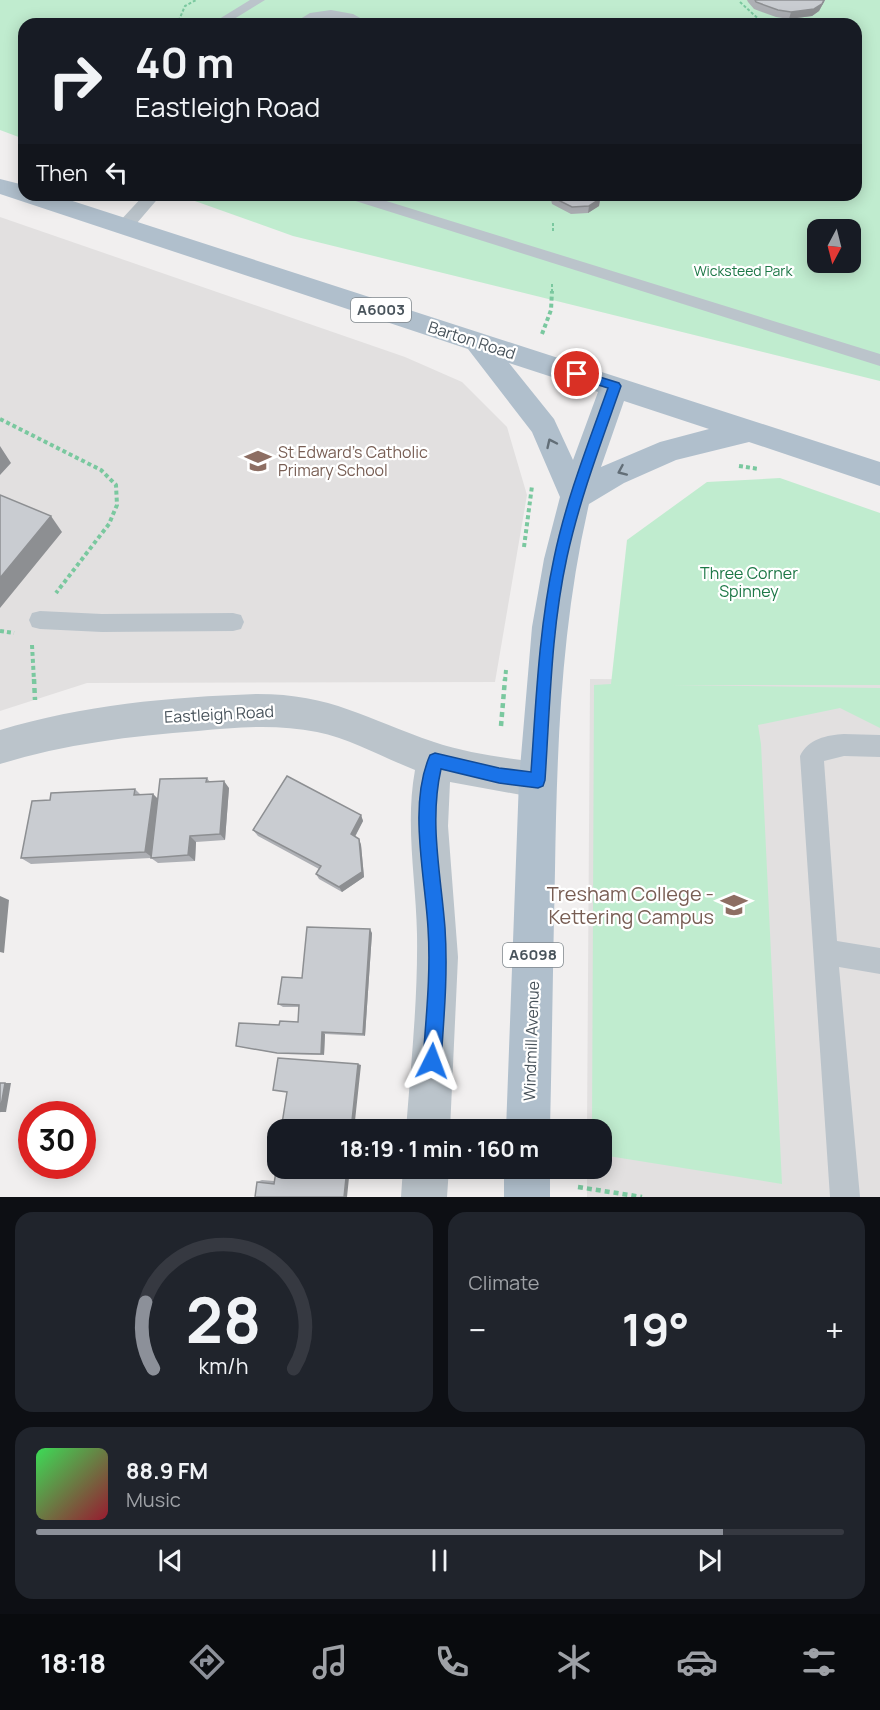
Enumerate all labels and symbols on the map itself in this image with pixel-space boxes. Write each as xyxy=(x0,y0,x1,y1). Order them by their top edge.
north arrow xyxy=(807,219,861,273)
park label: Wicksteed Park xyxy=(694,261,793,280)
road number: A6003 xyxy=(351,298,411,322)
street label: Barton Road xyxy=(425,316,519,364)
pin xyxy=(551,348,602,399)
one-way arrow xyxy=(547,439,559,450)
place label: St Edward's Catholic Primary School xyxy=(278,441,428,481)
school or university icon: St Edward's Catholic Primary School xyxy=(243,446,273,476)
one-way arrow xyxy=(617,464,628,476)
park label: Three Corner Spinney xyxy=(700,562,798,602)
street label: Eastleigh Road xyxy=(164,700,274,728)
place label: Tresham College - Kettering Campus xyxy=(547,880,714,930)
school or university icon: Tresham College - Kettering Campus xyxy=(719,890,749,920)
road number: A6098 xyxy=(503,943,563,967)
street label: Windmill Avenue xyxy=(518,981,544,1101)
position arrow xyxy=(400,1029,464,1093)
speed limit sign: 30 xyxy=(18,1101,96,1179)

